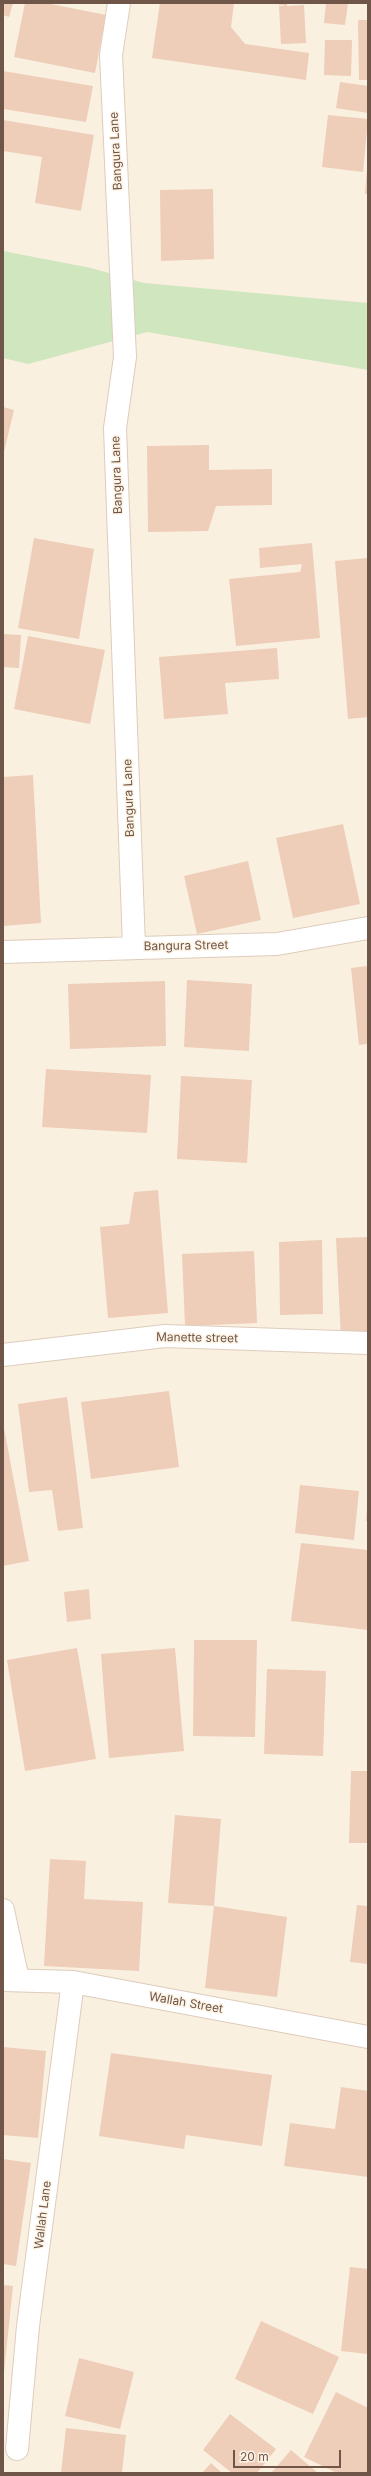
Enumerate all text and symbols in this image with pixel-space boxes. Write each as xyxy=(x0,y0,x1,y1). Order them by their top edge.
street label: Bangura Lane xyxy=(107,111,125,191)
street label: Bangura Lane xyxy=(108,436,126,514)
street label: Bangura Lane xyxy=(120,759,138,837)
street label: Bangura Street xyxy=(144,938,228,954)
street label: Manette street xyxy=(156,1330,238,1346)
street label: Wallah Street xyxy=(148,1989,224,2017)
street label: Wallah Lane xyxy=(32,2180,54,2250)
scale bar xyxy=(235,2442,343,2468)
text: 20 m xyxy=(240,2449,269,2464)

